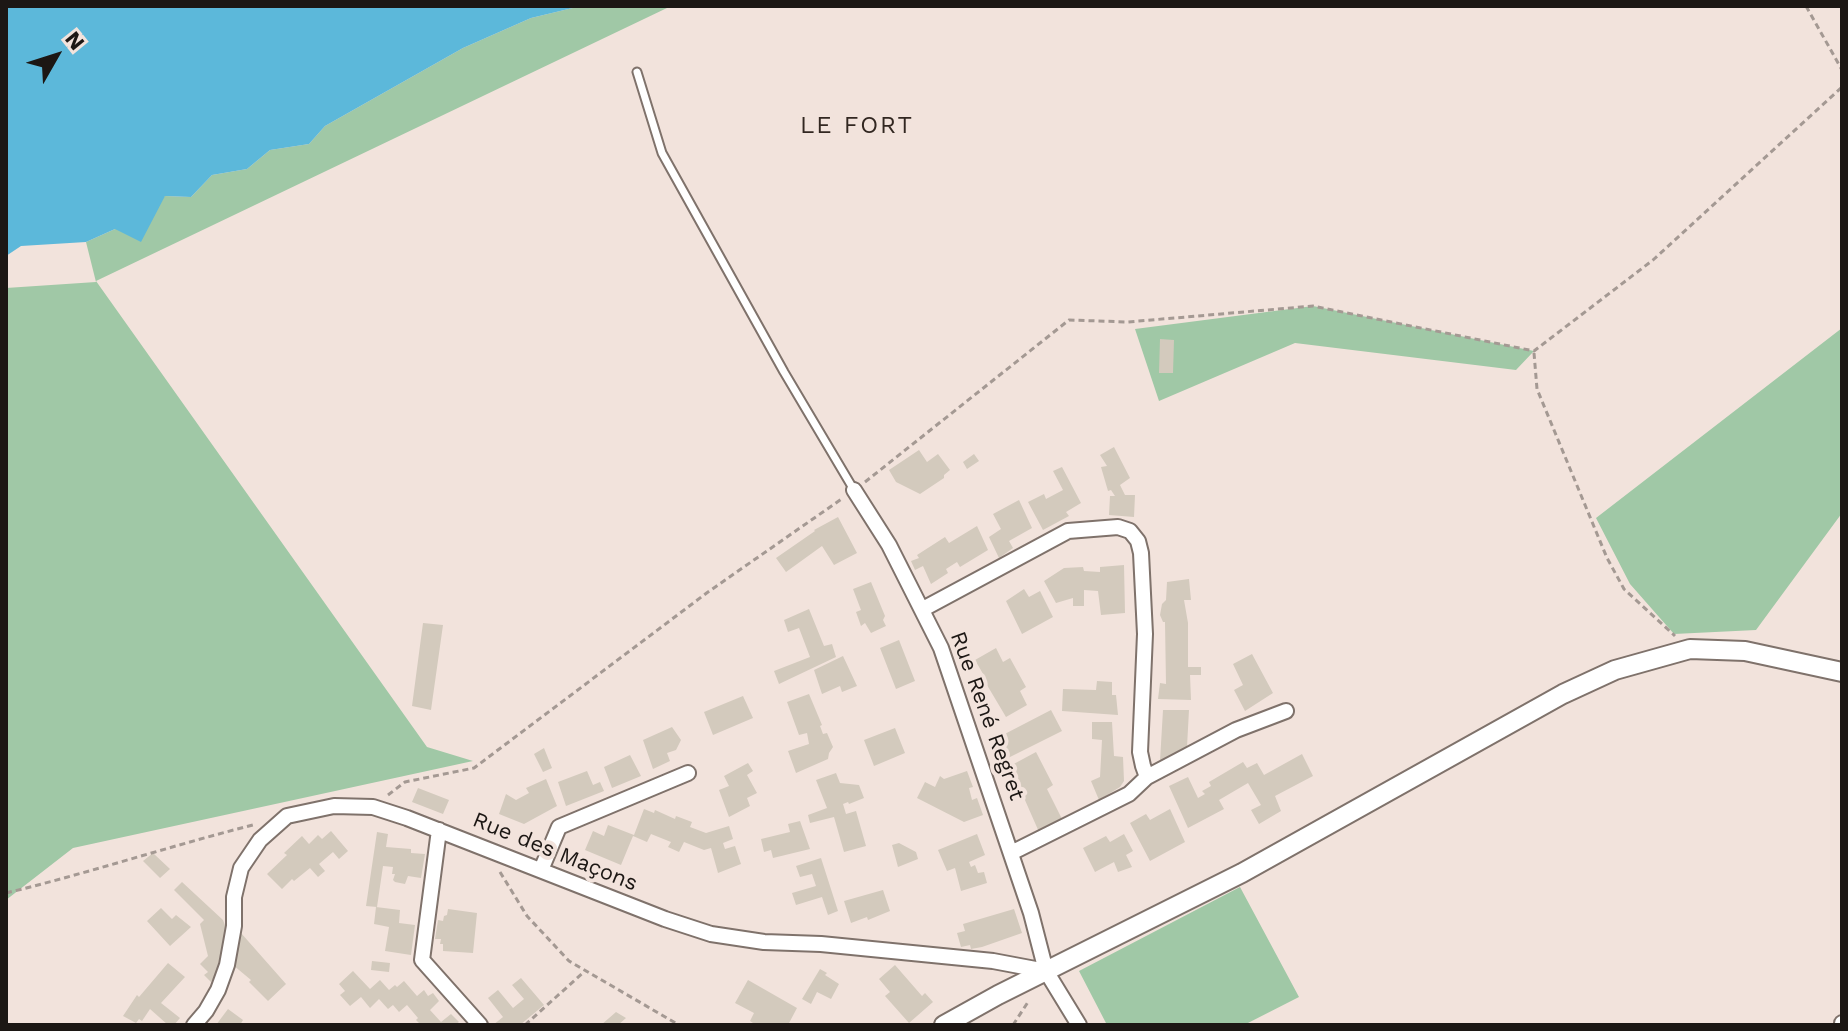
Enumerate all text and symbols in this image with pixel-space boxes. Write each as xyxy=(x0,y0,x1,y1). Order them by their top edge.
north arrow xyxy=(16,16,96,96)
text: N xyxy=(60,26,90,55)
district label: LE FORT xyxy=(800,112,914,140)
street label: Rue René Regret xyxy=(944,628,1030,804)
street label: Rue des Maçons xyxy=(469,807,641,897)

